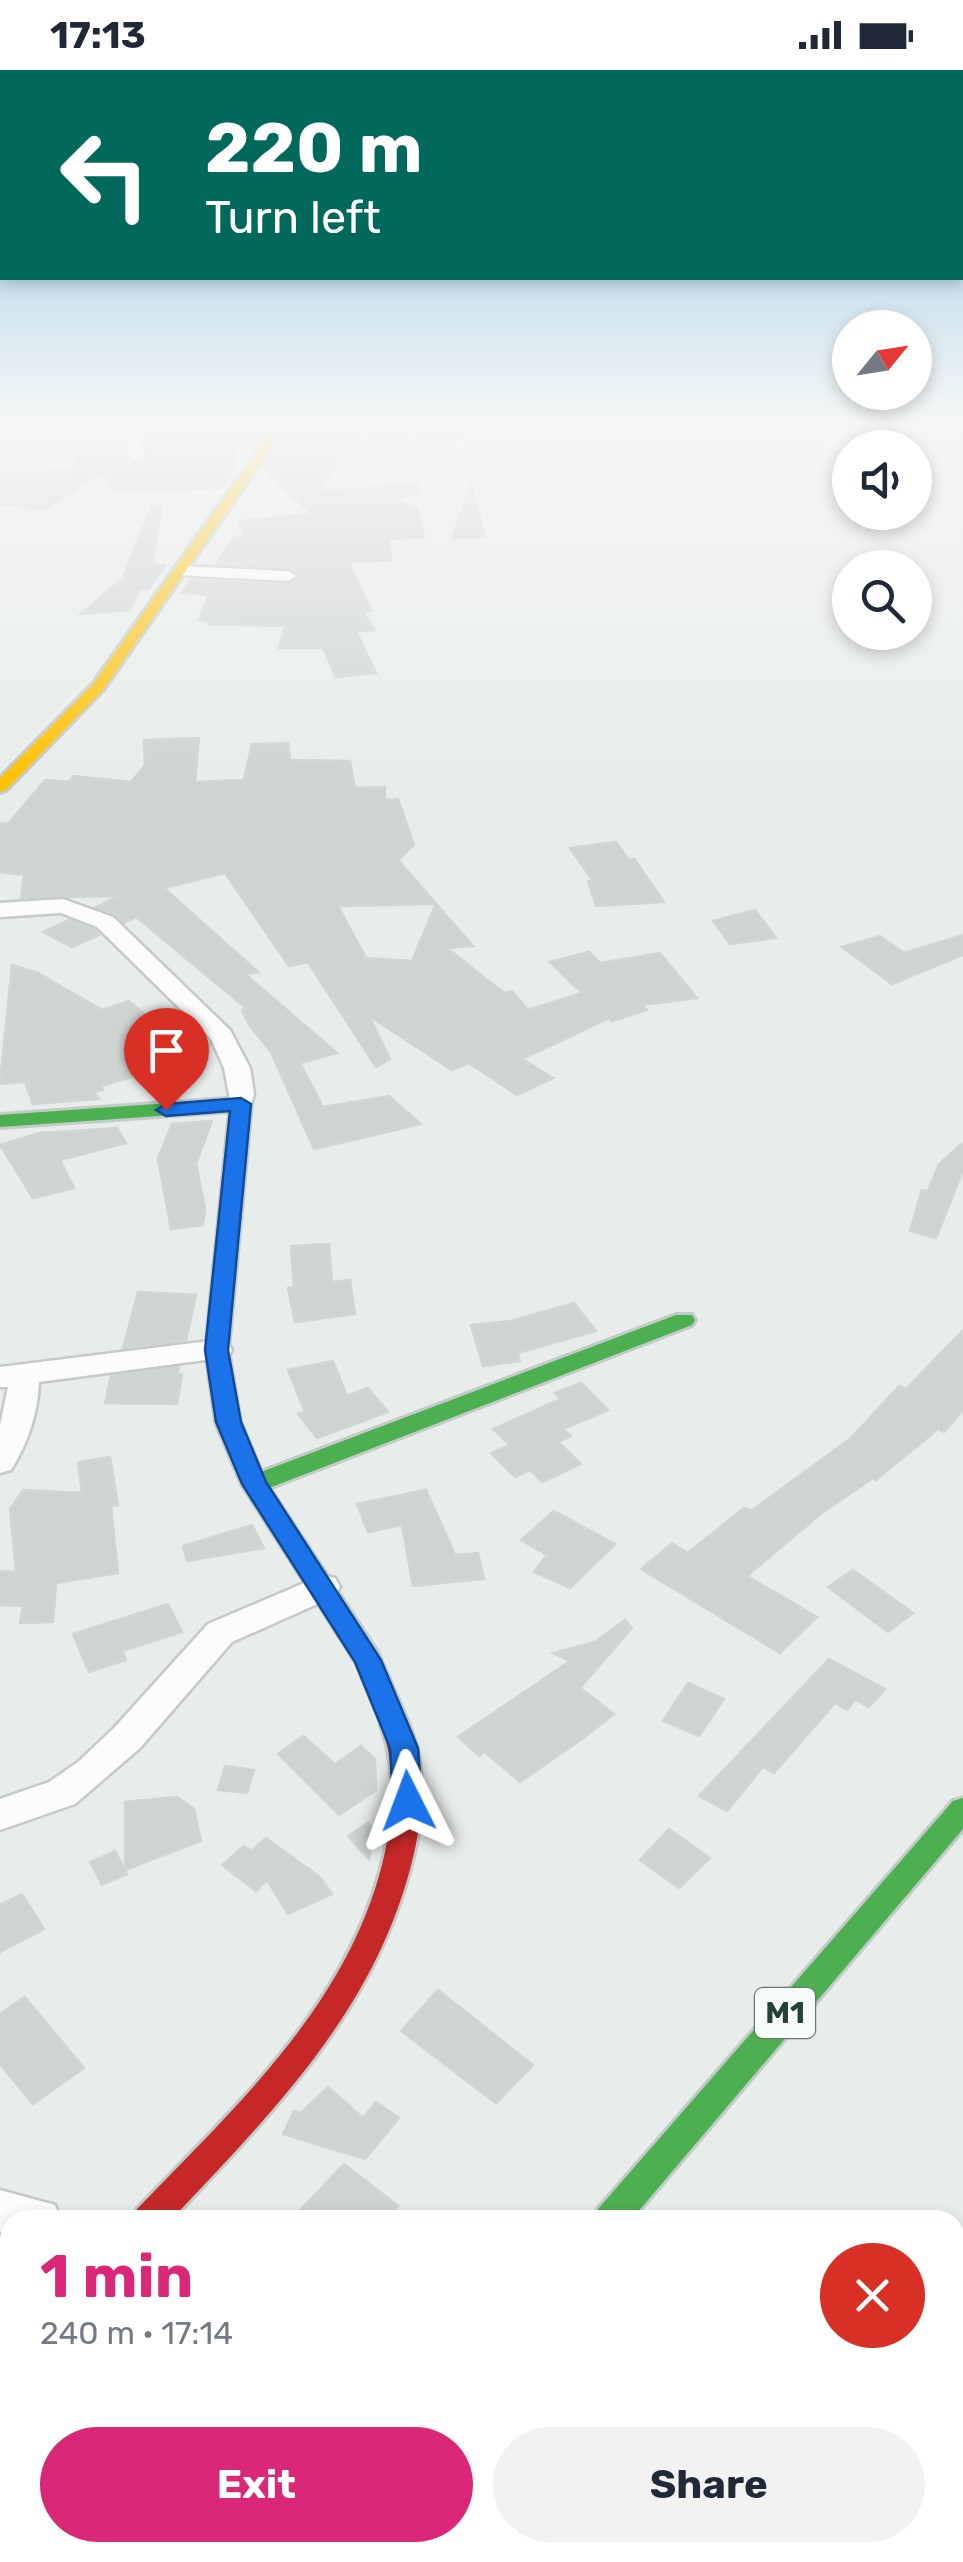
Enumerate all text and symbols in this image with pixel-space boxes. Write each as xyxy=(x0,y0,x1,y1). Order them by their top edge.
text: 17:13 xyxy=(50,12,146,58)
text: 220 m xyxy=(205,107,423,190)
icon: left xyxy=(40,110,170,240)
text: Turn left xyxy=(205,191,381,244)
north arrow xyxy=(832,310,932,410)
map controls xyxy=(832,310,932,650)
button: sound xyxy=(832,430,932,530)
button: search xyxy=(832,550,932,650)
pin xyxy=(124,1008,209,1111)
icon: arrive xyxy=(139,1023,194,1078)
position arrow xyxy=(356,1749,460,1853)
road number: M1 xyxy=(755,1988,815,2038)
text: 1 min xyxy=(40,2241,193,2312)
button: close xyxy=(820,2243,925,2348)
text: 240 m · 17:14 xyxy=(40,2314,233,2352)
button: Exit xyxy=(40,2427,473,2542)
button: Share xyxy=(493,2427,925,2542)

